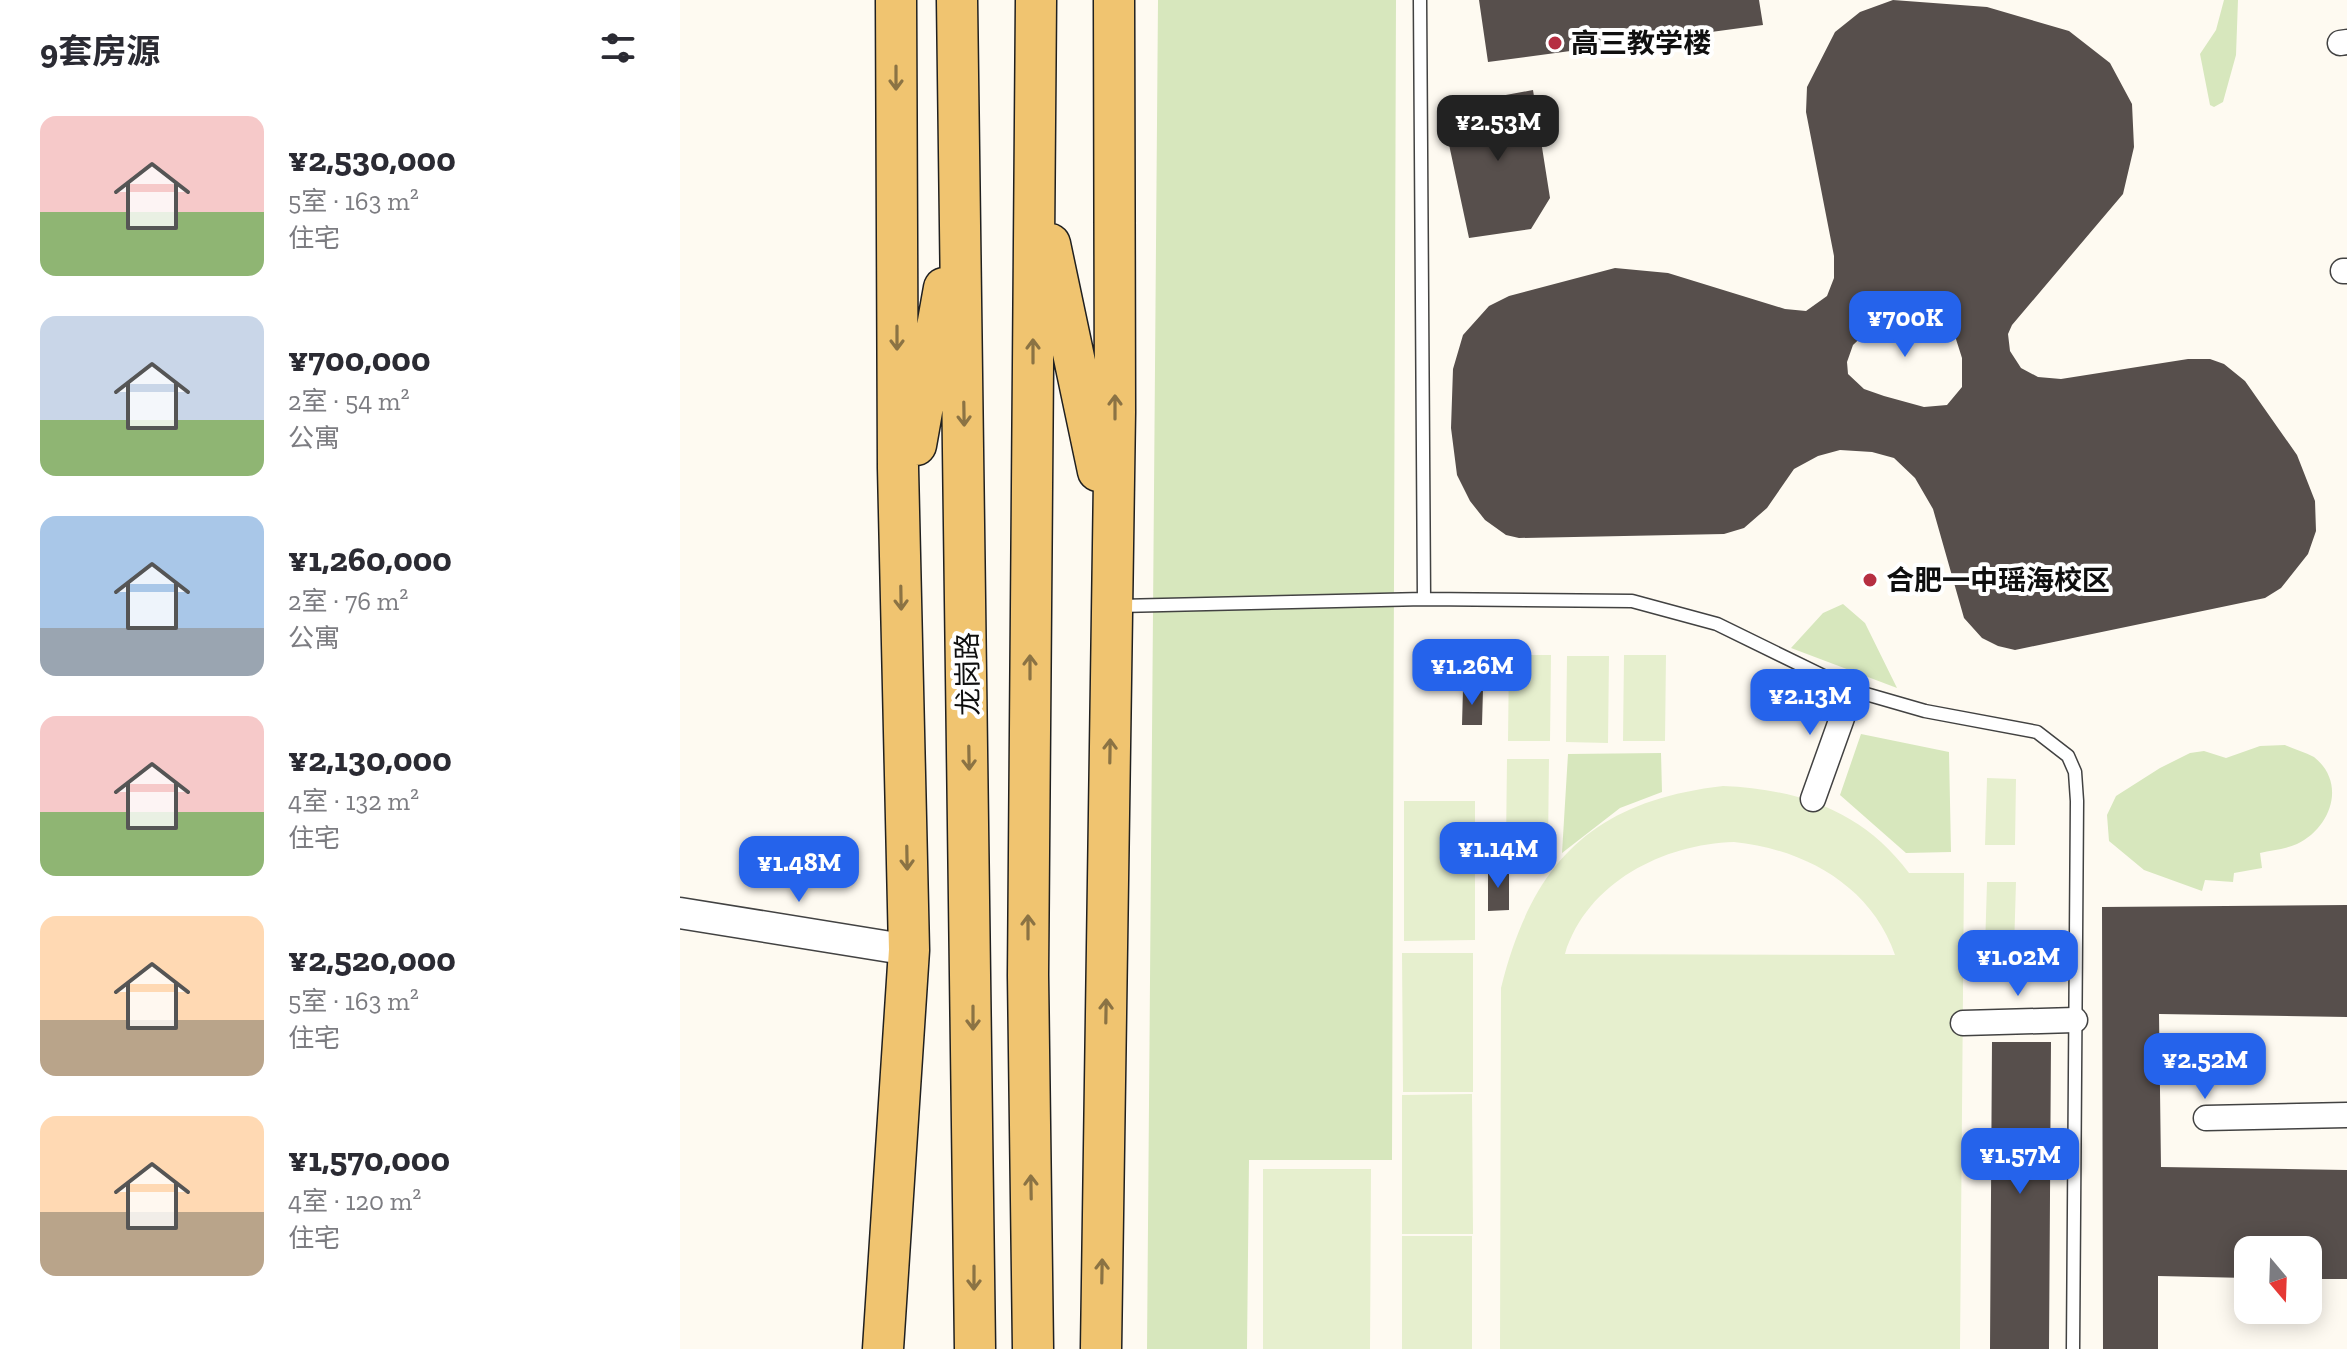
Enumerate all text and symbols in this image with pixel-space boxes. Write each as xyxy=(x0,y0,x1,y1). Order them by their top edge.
icon: filters xyxy=(596,26,640,70)
place label: 高三教学楼 xyxy=(1571,27,1711,60)
text: 9套房源 xyxy=(40,31,160,72)
marker: 高三教学楼 xyxy=(1546,34,1564,52)
one-way arrow xyxy=(888,64,904,91)
pin: ¥2.53M xyxy=(1433,95,1563,163)
text: ¥2.53M xyxy=(1455,105,1541,137)
text: ¥2,530,000 xyxy=(288,139,456,180)
icon: home xyxy=(104,148,200,244)
text: 5室 · 163 m² xyxy=(288,185,419,217)
text: 住宅 xyxy=(288,222,340,254)
pin: ¥700K xyxy=(1849,291,1961,359)
text: ¥700K xyxy=(1867,301,1943,333)
one-way arrow xyxy=(889,324,905,351)
one-way arrow xyxy=(1025,338,1041,365)
text: ¥700,000 xyxy=(288,339,431,380)
icon: home xyxy=(104,348,200,444)
text: 2室 · 54 m² xyxy=(288,385,410,417)
one-way arrow xyxy=(1107,394,1122,421)
one-way arrow xyxy=(956,400,971,427)
text: 公寓 xyxy=(288,422,340,454)
text: ¥1,260,000 xyxy=(288,539,452,580)
icon: home xyxy=(104,548,200,644)
place label: 合肥一中瑶海校区 xyxy=(1886,564,2110,597)
marker: 合肥一中瑶海校区 xyxy=(1861,571,1879,589)
one-way arrow xyxy=(893,584,908,611)
text: 2室 · 76 m² xyxy=(288,585,408,617)
text: 公寓 xyxy=(288,622,340,654)
street label: 龙岗路 xyxy=(951,632,985,716)
pin: ¥1.26M xyxy=(1407,639,1537,707)
text: ¥1.26M xyxy=(1430,649,1514,681)
one-way arrow xyxy=(1022,654,1038,681)
pin: ¥2.13M xyxy=(1745,669,1875,737)
text: ¥2.13M xyxy=(1768,679,1852,711)
one-way arrow xyxy=(1102,738,1117,765)
text: ¥2,130,000 xyxy=(288,739,452,780)
one-way arrow xyxy=(961,744,977,771)
icon: home xyxy=(104,748,200,844)
text: 4室 · 132 m² xyxy=(288,785,419,817)
text: 住宅 xyxy=(288,822,340,854)
pin: ¥1.14M xyxy=(1433,822,1563,890)
text: ¥1.14M xyxy=(1458,832,1538,864)
pin: ¥1.48M xyxy=(734,836,864,904)
one-way arrow xyxy=(899,844,914,871)
text: ¥1.48M xyxy=(757,846,841,878)
one-way arrow xyxy=(1020,914,1036,941)
pin: ¥1.02M xyxy=(1953,930,2083,998)
text: ¥2,520,000 xyxy=(288,939,456,980)
text: ¥1.02M xyxy=(1976,940,2060,972)
icon: home xyxy=(104,948,200,1044)
text: 5室 · 163 m² xyxy=(288,985,419,1017)
one-way arrow xyxy=(1098,998,1114,1025)
one-way arrow xyxy=(965,1004,980,1031)
text: 住宅 xyxy=(288,1022,340,1054)
pin: ¥2.52M xyxy=(2140,1033,2270,1101)
text: ¥2.52M xyxy=(2162,1043,2248,1075)
pin: ¥1.57M xyxy=(1955,1128,2085,1196)
text: ¥1.57M xyxy=(1979,1138,2061,1170)
text: ¥1,570,000 xyxy=(288,1139,450,1180)
icon: home xyxy=(104,1148,200,1244)
one-way arrow xyxy=(1023,1174,1039,1201)
text: 4室 · 120 m² xyxy=(288,1185,421,1217)
text: 住宅 xyxy=(288,1222,340,1254)
north arrow xyxy=(2234,1236,2322,1324)
map controls xyxy=(2234,1236,2322,1324)
one-way arrow xyxy=(1094,1258,1110,1285)
one-way arrow xyxy=(966,1264,982,1291)

